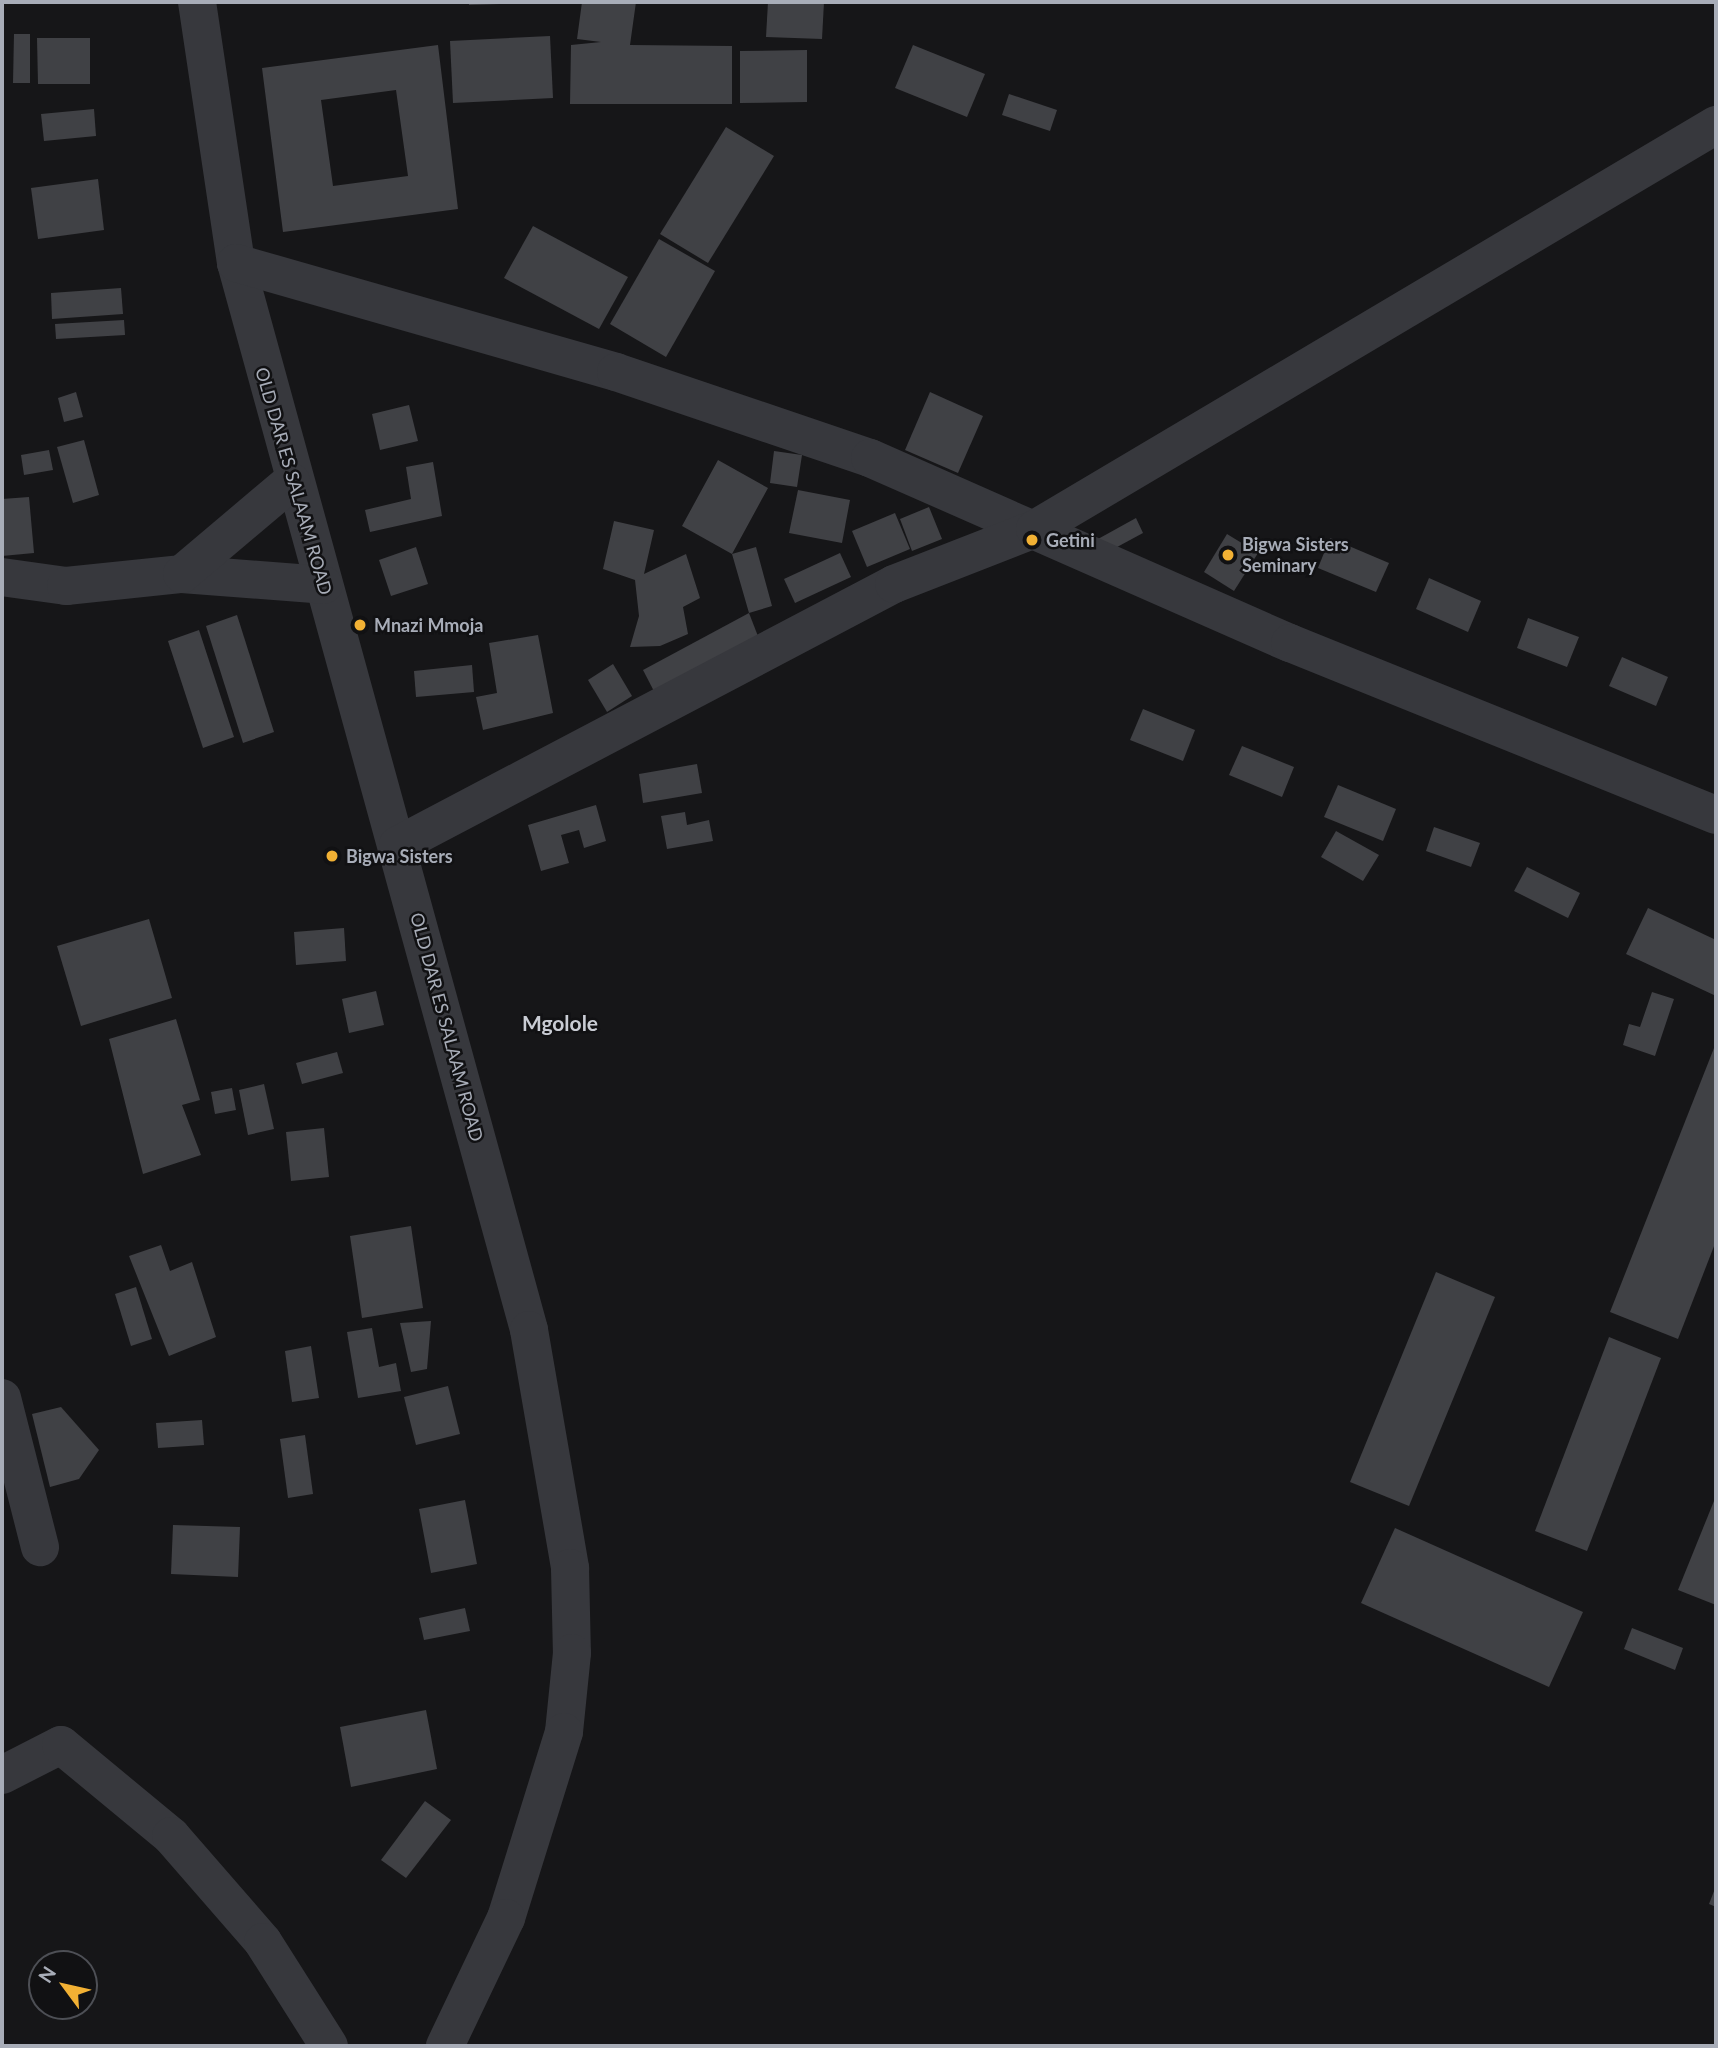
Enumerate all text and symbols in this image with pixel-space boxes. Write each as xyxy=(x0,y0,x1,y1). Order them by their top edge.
street label: OLD DAR ES SALAAM ROAD xyxy=(251,365,337,597)
place label: Getini xyxy=(1046,529,1095,551)
marker: Getini xyxy=(1024,532,1040,548)
place label: Bigwa Sisters Seminary xyxy=(1242,534,1349,576)
marker: Bigwa Sisters Seminary xyxy=(1220,547,1236,563)
place label: Mnazi Mmoja xyxy=(374,614,483,636)
marker: Mnazi Mmoja xyxy=(352,617,368,633)
place label: Bigwa Sisters xyxy=(346,845,453,867)
marker: Bigwa Sisters xyxy=(324,848,340,864)
street label: OLD DAR ES SALAAM ROAD xyxy=(406,910,488,1144)
district label: Mgolole xyxy=(522,1010,598,1036)
north arrow xyxy=(28,1950,98,2020)
text: N xyxy=(33,1962,60,1987)

